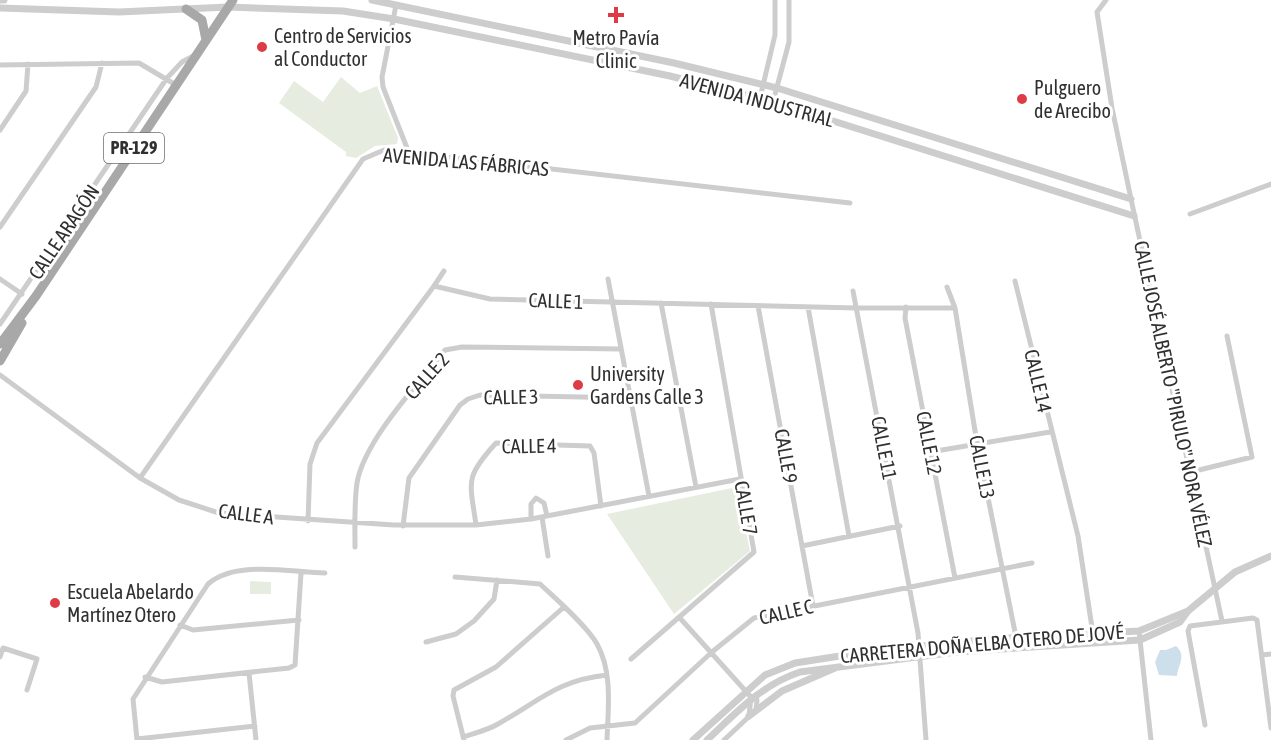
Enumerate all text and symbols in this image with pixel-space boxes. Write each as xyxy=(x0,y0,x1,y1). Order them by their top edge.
marker: Metro Pavía Clinic xyxy=(607,6,625,24)
place label: Centro de Servicios al Conductor xyxy=(274,24,412,70)
place label: Metro Pavía Clinic xyxy=(572,26,660,72)
marker: Centro de Servicios al Conductor xyxy=(255,40,269,54)
street label: AVENIDA INDUSTRIAL xyxy=(678,68,837,131)
place label: Pulguero de Arecibo xyxy=(1034,76,1111,122)
marker: Pulguero de Arecibo xyxy=(1015,92,1029,106)
road number: PR-129 xyxy=(104,133,164,163)
street label: AVENIDA LAS FÁBRICAS xyxy=(382,143,550,180)
street label: CALLE ARAGÓN xyxy=(24,180,104,283)
street label: CALLE JOSÉ ALBERTO "PIRULO" NORA VÉLEZ xyxy=(1130,239,1217,549)
street label: CALLE 1 xyxy=(528,288,584,313)
street label: CALLE 14 xyxy=(1020,347,1057,415)
street label: CALLE 2 xyxy=(400,348,454,404)
place label: University Gardens Calle 3 xyxy=(590,362,704,408)
marker: University Gardens Calle 3 xyxy=(571,378,585,392)
street label: CALLE 3 xyxy=(483,385,539,408)
street label: CALLE 12 xyxy=(912,409,947,477)
street label: CALLE 11 xyxy=(867,414,902,482)
street label: CALLE 9 xyxy=(770,427,803,485)
street label: CALLE 13 xyxy=(965,433,1000,501)
street label: CALLE 4 xyxy=(501,434,557,457)
street label: CALLE 7 xyxy=(730,479,763,537)
street label: CALLE A xyxy=(217,499,275,528)
place label: Escuela Abelardo Martínez Otero xyxy=(67,580,194,626)
street label: CALLE C xyxy=(757,594,815,629)
marker: Escuela Abelardo Martínez Otero xyxy=(48,596,62,610)
street label: CARRETERA DOÑA ELBA OTERO DE JOVÉ xyxy=(839,620,1125,667)

